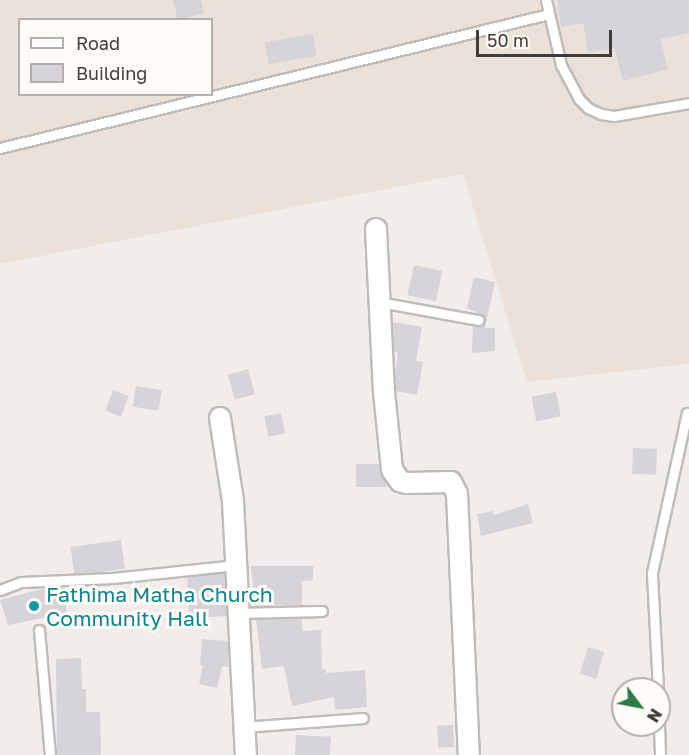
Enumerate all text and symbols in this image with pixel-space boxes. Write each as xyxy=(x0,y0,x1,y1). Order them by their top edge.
legend xyxy=(18,18,213,96)
scale bar xyxy=(479,18,616,56)
text: 50 m xyxy=(487,29,529,51)
text: Road xyxy=(76,32,120,54)
text: Building xyxy=(76,62,147,84)
place label: Fathima Matha Church Community Hall xyxy=(46,581,273,631)
marker: Fathima Matha Church Community Hall xyxy=(27,599,41,613)
north arrow xyxy=(611,677,671,737)
text: N xyxy=(643,705,666,726)

